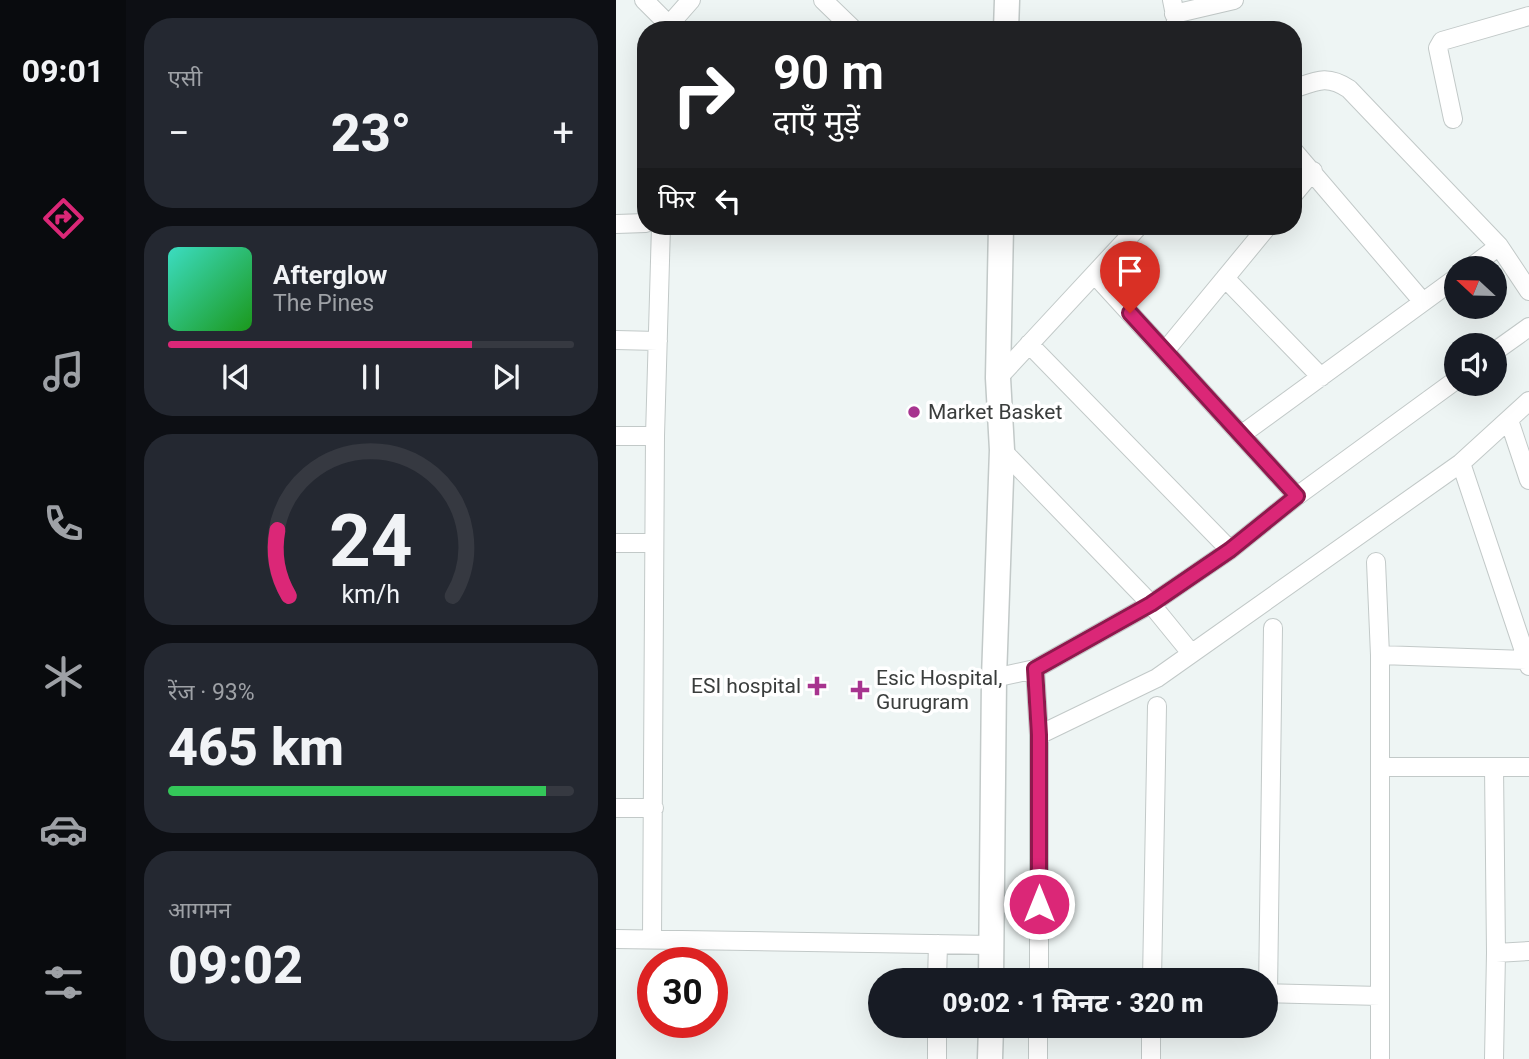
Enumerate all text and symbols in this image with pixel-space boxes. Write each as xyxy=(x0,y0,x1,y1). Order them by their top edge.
text: 90 m xyxy=(773,44,884,101)
icon: right xyxy=(658,49,749,140)
text: 09:01 xyxy=(22,52,104,90)
text: एसी xyxy=(168,65,202,92)
text: 23° xyxy=(331,103,411,164)
text: दाएँ मुड़ें xyxy=(773,103,860,141)
text: − xyxy=(168,111,190,155)
text: + xyxy=(552,111,574,155)
icon: left xyxy=(709,182,747,220)
text: फिर xyxy=(658,184,695,214)
icon: directions xyxy=(39,194,88,243)
pin xyxy=(1100,241,1160,313)
icon: arrive xyxy=(1111,252,1149,290)
north arrow xyxy=(1444,256,1507,318)
map controls xyxy=(1444,256,1507,396)
text: Afterglow xyxy=(273,260,387,290)
text: The Pines xyxy=(273,290,374,317)
button: sound xyxy=(1444,333,1507,396)
icon: music xyxy=(39,347,88,396)
icon: previous xyxy=(217,358,255,396)
icon: pause xyxy=(352,358,390,396)
icon: next xyxy=(487,358,525,396)
place label: Market Basket xyxy=(928,400,1062,424)
marker: Market Basket xyxy=(906,404,922,420)
text: 24 xyxy=(329,498,413,584)
icon: phone xyxy=(39,499,88,548)
text: km/h xyxy=(342,579,400,608)
icon: climate xyxy=(39,652,88,701)
place label: Esic Hospital, Gurugram xyxy=(876,666,1002,714)
place label: ESI hospital xyxy=(691,674,801,698)
marker: ESI hospital xyxy=(807,676,827,696)
text: रेंज · 93% xyxy=(168,679,255,706)
marker: Esic Hospital, Gurugram xyxy=(850,680,870,700)
text: 465 km xyxy=(168,717,344,778)
icon: car xyxy=(39,805,88,854)
position arrow xyxy=(1002,867,1076,941)
text: आगमन xyxy=(168,897,231,924)
text: 09:02 xyxy=(168,935,303,996)
speed limit sign: 30 xyxy=(637,947,728,1038)
icon: filters xyxy=(39,958,88,1007)
text: 09:02 · 1 मिनट · 320 m xyxy=(943,988,1204,1018)

